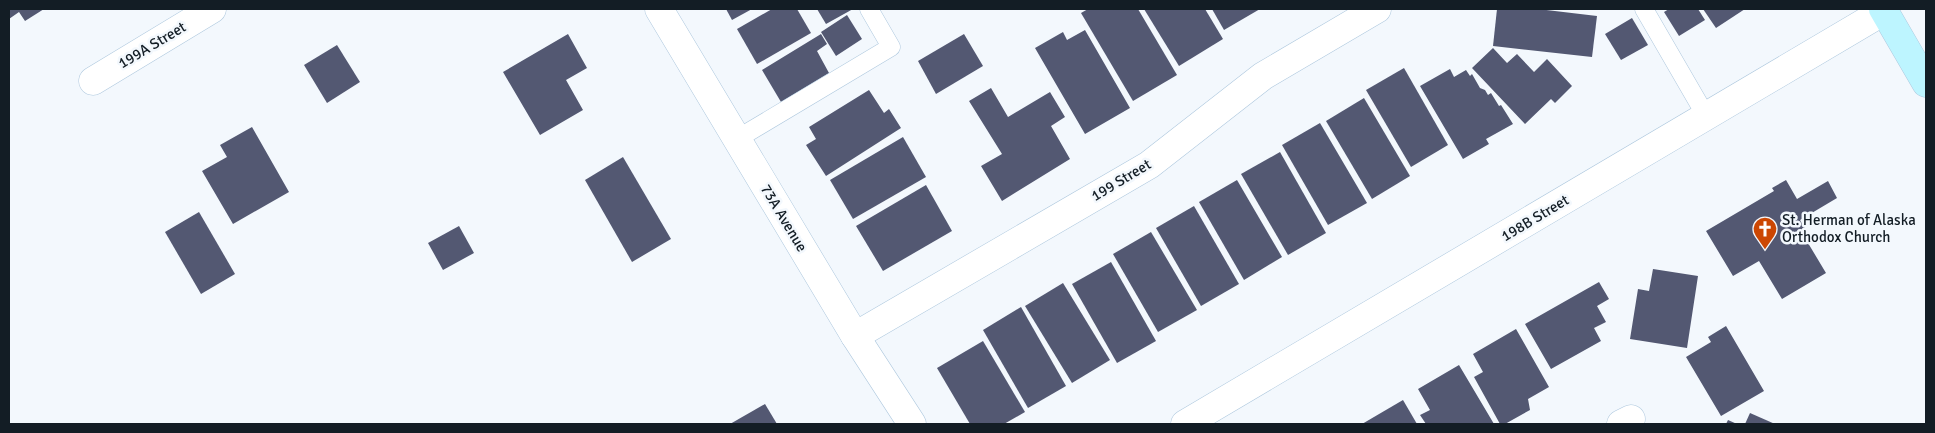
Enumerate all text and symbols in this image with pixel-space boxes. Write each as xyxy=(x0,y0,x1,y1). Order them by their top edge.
street label: 199A Street xyxy=(115,18,189,72)
street label: 199 Street xyxy=(1088,155,1154,205)
street label: 73A Avenue xyxy=(757,181,811,255)
street label: 198B Street xyxy=(1498,191,1572,245)
place label: St. Herman of Alaska Orthodox Church xyxy=(1782,211,1916,246)
church icon: St. Herman of Alaska Orthodox Church xyxy=(1752,216,1778,250)

